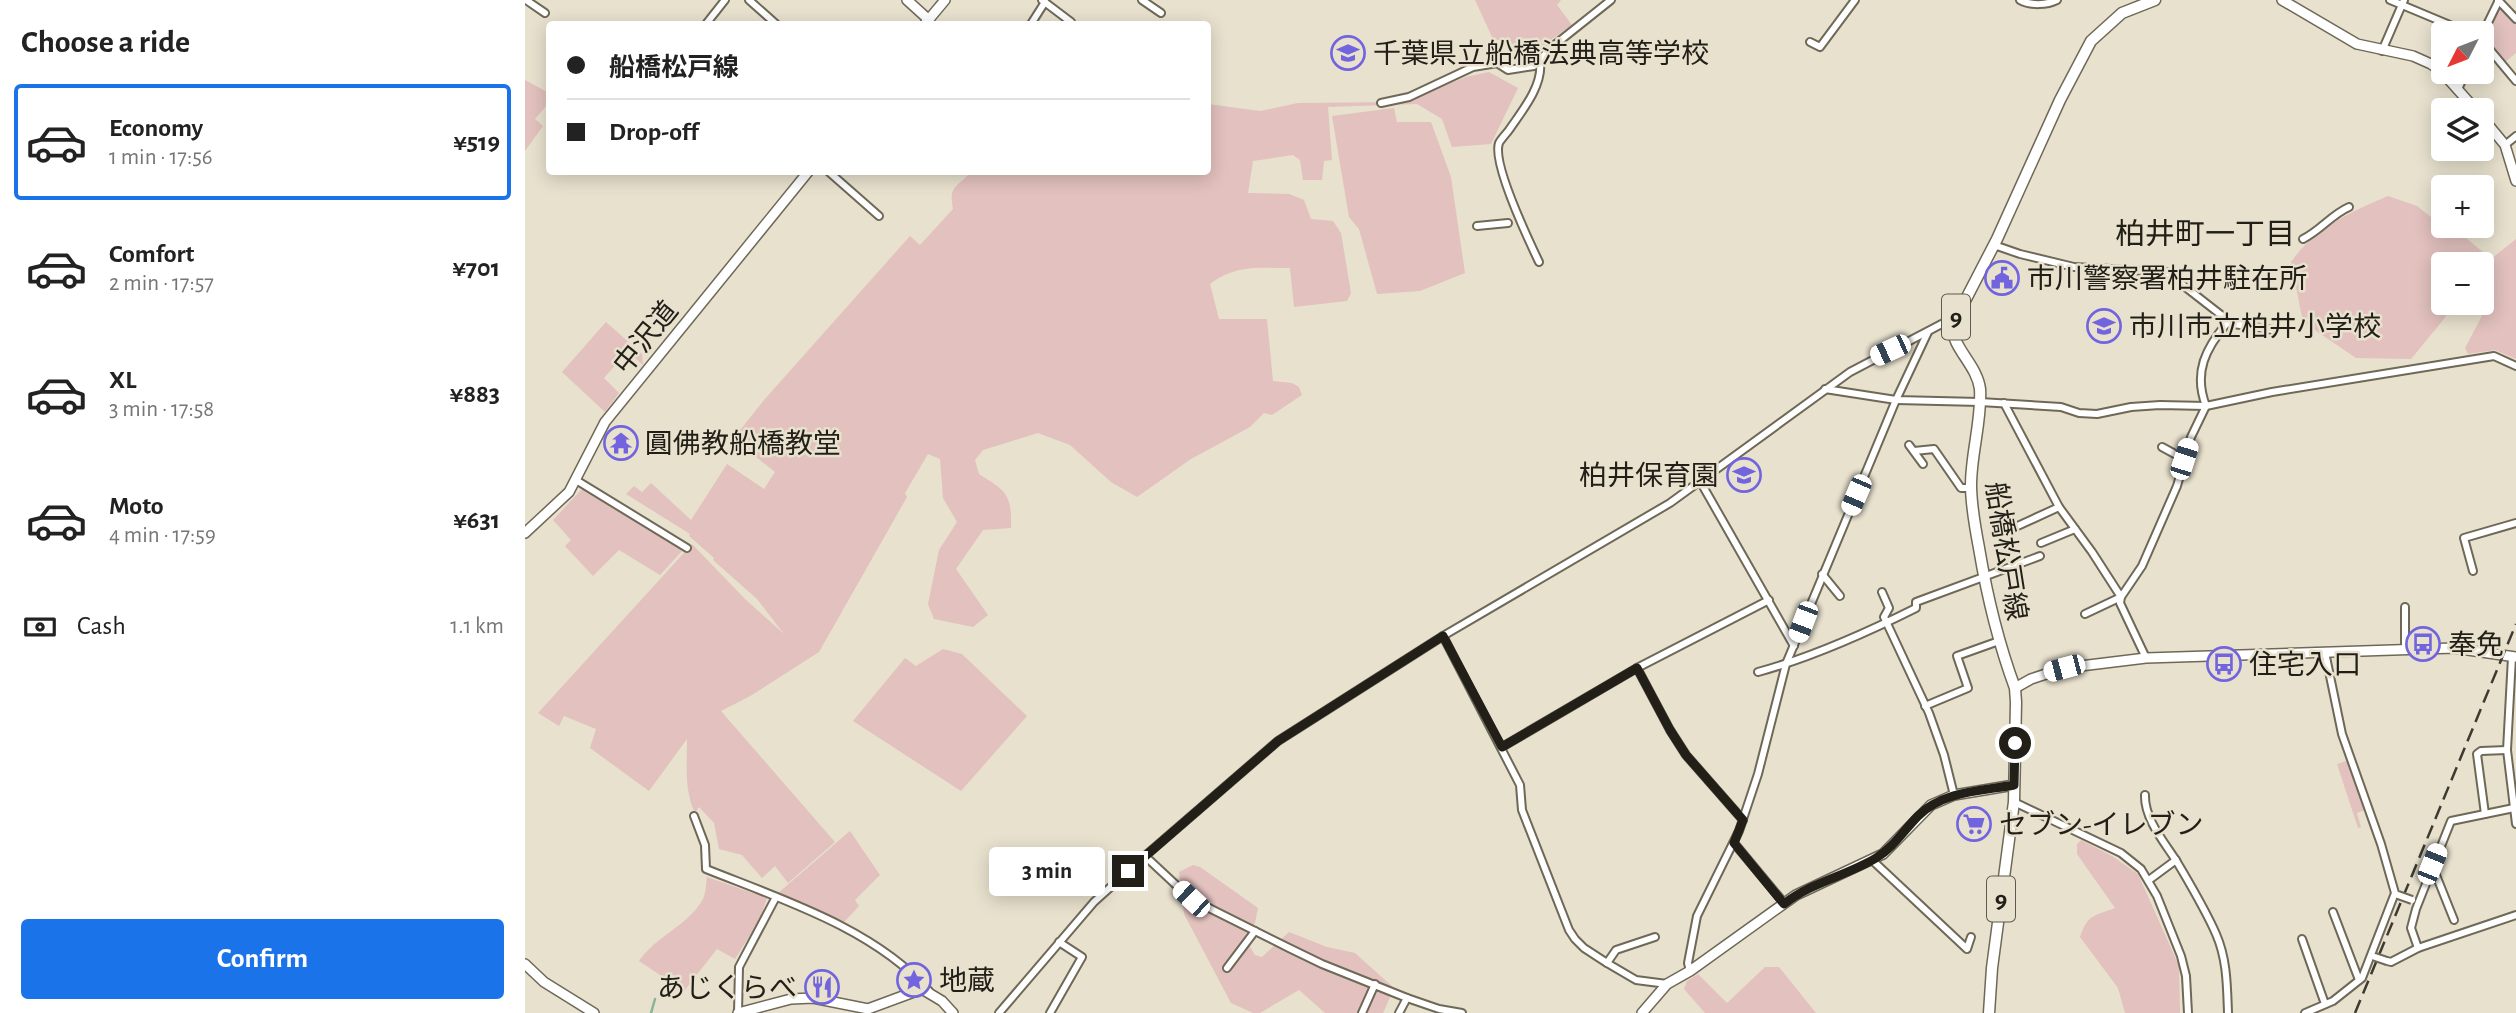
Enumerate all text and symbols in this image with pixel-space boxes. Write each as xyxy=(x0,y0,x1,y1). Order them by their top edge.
north arrow xyxy=(2431,21,2494,84)
map controls xyxy=(2431,21,2494,315)
text: Choose a ride xyxy=(21,26,190,58)
school or university icon: 千葉県立船橋法典高等学校 xyxy=(1329,34,1367,72)
place label: 千葉県立船橋法典高等学校 xyxy=(1373,39,1709,69)
text: 船橋松戸線 xyxy=(609,55,739,81)
button: layers xyxy=(2431,98,2494,161)
icon: car xyxy=(25,111,88,174)
text: Economy xyxy=(109,115,203,141)
text: Drop-off xyxy=(609,119,698,145)
text: ¥519 xyxy=(453,129,500,155)
text: 1 min · 17:56 xyxy=(109,146,213,169)
button: + xyxy=(2431,175,2494,238)
district label: 柏井町一丁目 xyxy=(2115,218,2295,250)
icon: car xyxy=(25,237,88,300)
text: Comfort xyxy=(109,241,194,267)
button: − xyxy=(2431,252,2494,315)
text: ¥701 xyxy=(452,255,500,281)
public building icon: 市川警察署柏井駐在所 xyxy=(1983,259,2021,297)
place label: 市川警察署柏井駐在所 xyxy=(2027,264,2307,294)
text: 2 min · 17:57 xyxy=(109,272,214,295)
road number: 9 xyxy=(1942,294,1970,340)
street label: 中沢道 xyxy=(608,296,684,380)
school or university icon: 市川市立柏井小学校 xyxy=(2085,307,2123,345)
place label: 市川市立柏井小学校 xyxy=(2129,312,2381,342)
car xyxy=(1867,332,1914,368)
icon: car xyxy=(25,363,88,426)
text: XL xyxy=(109,367,136,393)
text: ¥883 xyxy=(449,381,500,407)
text: 3 min · 17:58 xyxy=(109,398,214,421)
temple icon: 圓佛教船橋教堂 xyxy=(602,424,640,462)
place label: 圓佛教船橋教堂 xyxy=(645,429,841,459)
car xyxy=(2168,436,2201,482)
school or university icon: 柏井保育園 xyxy=(1725,456,1763,494)
place label: 柏井保育園 xyxy=(1579,461,1719,491)
car xyxy=(1839,472,1874,518)
street label: 船橋松戸線 xyxy=(1980,480,2032,623)
icon: car xyxy=(25,489,88,552)
text: Moto xyxy=(109,493,164,519)
text: ¥631 xyxy=(453,507,500,533)
text: 4 min · 17:59 xyxy=(109,524,216,547)
car xyxy=(1786,599,1821,645)
icon: cash xyxy=(21,608,59,646)
text: Cash xyxy=(77,613,126,639)
text: 1.1 km xyxy=(450,615,504,638)
bus stop icon: 奉免 xyxy=(2404,625,2442,663)
place label: 奉免 xyxy=(2448,630,2504,660)
bus stop icon: 住宅入口 xyxy=(2205,645,2243,683)
place label: 住宅入口 xyxy=(2249,650,2361,680)
car xyxy=(2041,652,2088,684)
route start xyxy=(1999,727,2031,759)
supermarket icon: セブン-イレブン xyxy=(1955,805,1993,843)
place label: セブン-イレブン xyxy=(1999,810,2204,840)
car xyxy=(2415,841,2450,887)
callout: 3 min xyxy=(988,846,1103,896)
route end xyxy=(1112,855,1144,887)
text: 3 min xyxy=(1022,860,1072,883)
road number: 9 xyxy=(1987,876,2015,922)
car xyxy=(1169,877,1214,921)
button: Confirm xyxy=(21,919,504,999)
place icon: 地蔵 xyxy=(895,961,933,999)
place label: 地蔵 xyxy=(939,966,995,996)
restaurant icon: あじくらべ xyxy=(803,968,841,1006)
place label: あじくらべ xyxy=(657,974,797,1003)

